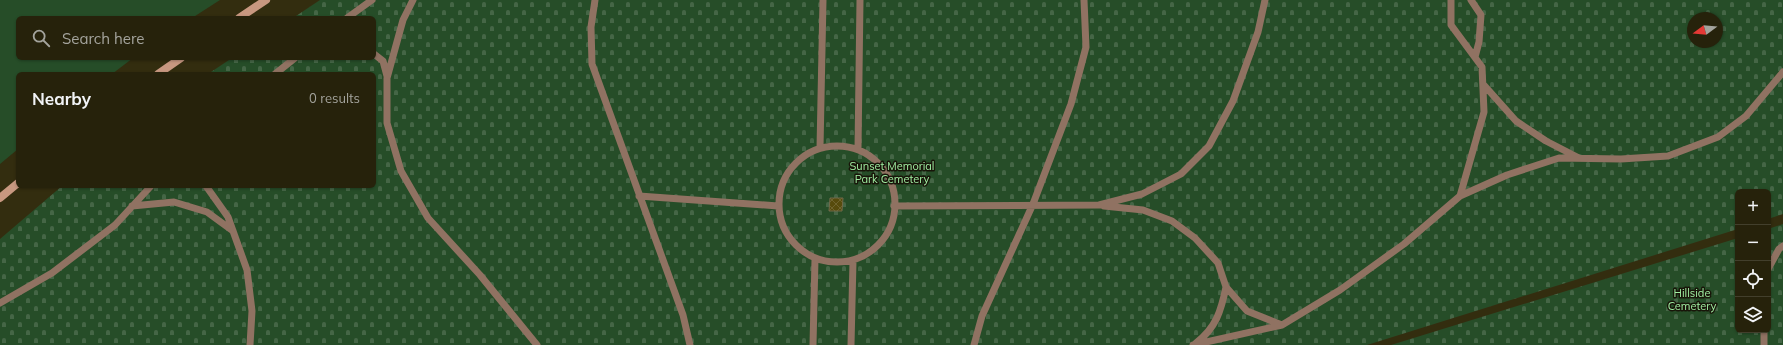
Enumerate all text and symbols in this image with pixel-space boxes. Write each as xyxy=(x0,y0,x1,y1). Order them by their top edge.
north arrow xyxy=(1687,12,1723,48)
search box xyxy=(16,16,376,60)
icon: search xyxy=(30,27,52,49)
text: Search here xyxy=(62,29,144,48)
text: Nearby xyxy=(32,88,91,109)
text: 0 results xyxy=(309,90,360,106)
park label: Sunset Memorial Park Cemetery xyxy=(850,159,935,186)
map controls xyxy=(1735,189,1771,333)
button: + xyxy=(1735,189,1771,225)
button: − xyxy=(1735,225,1771,261)
button: locate xyxy=(1735,261,1771,297)
park label: Hillside Cemetery xyxy=(1668,286,1717,313)
button: layers xyxy=(1735,297,1771,333)

